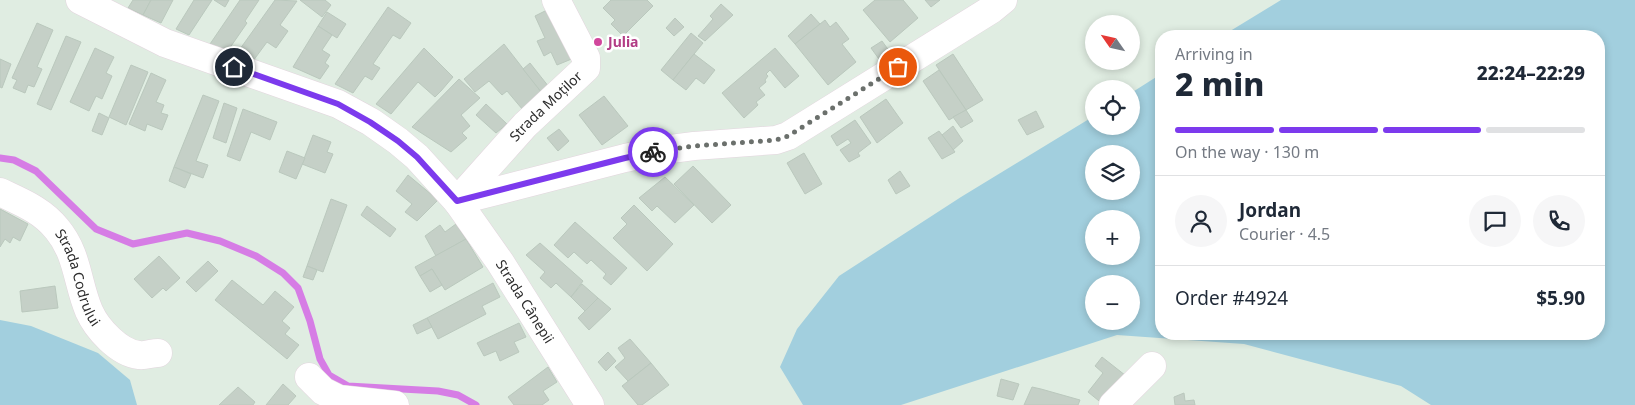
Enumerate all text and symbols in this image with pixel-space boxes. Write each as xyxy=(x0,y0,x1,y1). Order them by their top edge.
north arrow xyxy=(1085,15,1140,70)
map controls xyxy=(1085,15,1140,330)
place label: Julia xyxy=(606,32,638,51)
marker: Julia xyxy=(592,36,604,48)
text: Arriving in xyxy=(1175,43,1253,65)
pin xyxy=(213,46,255,88)
pin xyxy=(877,46,919,88)
icon: home xyxy=(220,53,248,81)
icon: bag xyxy=(884,53,912,81)
text: 22:24–22:29 xyxy=(1477,60,1585,86)
text: 2 min xyxy=(1175,62,1264,105)
street label: Strada Moților xyxy=(505,66,586,145)
button: locate xyxy=(1085,80,1140,135)
courier xyxy=(628,127,678,177)
icon: bike xyxy=(639,138,667,166)
text: On the way · 130 m xyxy=(1175,141,1319,163)
button: layers xyxy=(1085,145,1140,200)
button: person xyxy=(1175,195,1227,247)
button: chat xyxy=(1469,195,1521,247)
button: phone xyxy=(1533,195,1585,247)
text: Jordan xyxy=(1239,197,1301,223)
button: + xyxy=(1085,210,1140,265)
text: Courier · 4.5 xyxy=(1239,223,1330,245)
street label: Strada Codrului xyxy=(51,225,105,330)
street label: Strada Cânepii xyxy=(492,256,559,347)
button: − xyxy=(1085,275,1140,330)
text: Order #4924 xyxy=(1175,285,1288,311)
text: $5.90 xyxy=(1536,285,1585,311)

